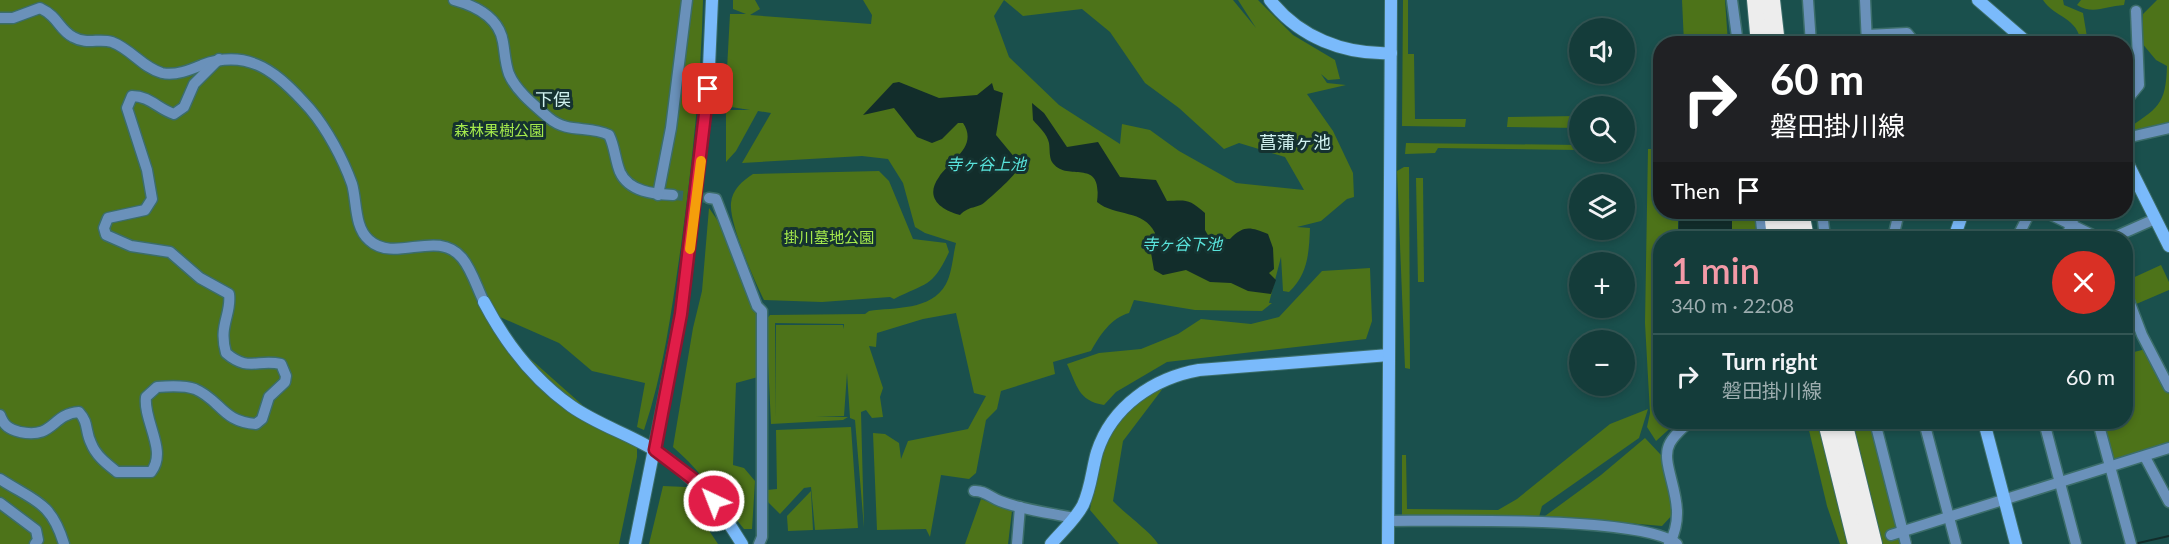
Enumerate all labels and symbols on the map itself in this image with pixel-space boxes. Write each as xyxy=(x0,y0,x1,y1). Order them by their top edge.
pin xyxy=(682,63,733,114)
district label: 下俣 xyxy=(535,88,571,110)
park label: 森林果樹公園 xyxy=(454,121,544,139)
district label: 菖蒲ヶ池 xyxy=(1259,131,1331,153)
water label: 寺ヶ谷上池 xyxy=(946,154,1028,173)
park label: 掛川墓地公園 xyxy=(784,228,874,246)
water label: 寺ヶ谷下池 xyxy=(1142,234,1224,253)
position arrow xyxy=(682,469,746,533)

